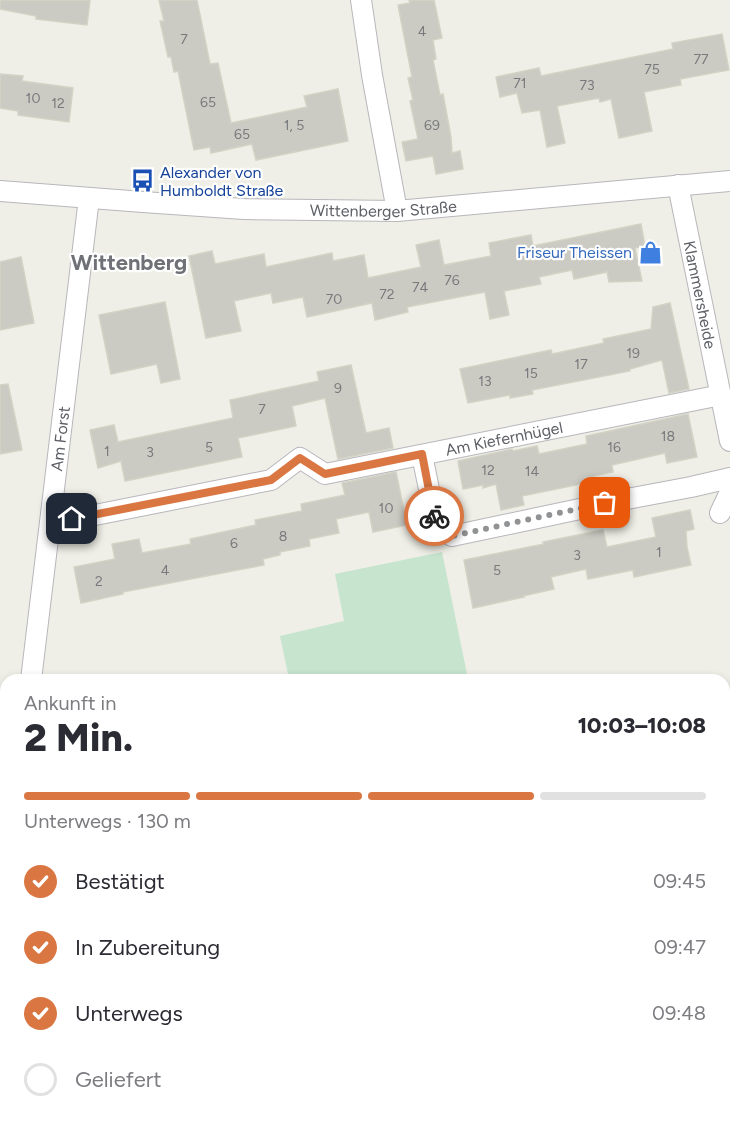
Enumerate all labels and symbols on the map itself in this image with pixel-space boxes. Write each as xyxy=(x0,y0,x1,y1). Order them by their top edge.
house number: 4 xyxy=(418,23,427,40)
house number: 7 xyxy=(180,31,188,48)
house number: 77 xyxy=(693,51,709,68)
house number: 75 xyxy=(644,61,660,78)
house number: 71 xyxy=(513,75,527,92)
house number: 73 xyxy=(579,77,595,94)
house number: 10 xyxy=(26,90,40,107)
house number: 65 xyxy=(200,94,216,111)
house number: 12 xyxy=(51,95,65,112)
house number: 1, 5 xyxy=(284,117,304,134)
house number: 69 xyxy=(424,117,440,134)
house number: 65 xyxy=(234,126,250,143)
place label: Alexander von Humboldt Straße xyxy=(160,163,284,200)
bus stop icon: Alexander von Humboldt Straße xyxy=(129,168,155,194)
street label: Wittenberger Straße xyxy=(310,197,458,221)
shop icon: Friseur Theissen xyxy=(637,239,663,265)
street label: Klammersheide xyxy=(680,239,720,351)
place label: Friseur Theissen xyxy=(517,243,632,262)
district label: Wittenberg xyxy=(71,249,187,276)
house number: 76 xyxy=(444,272,460,289)
house number: 74 xyxy=(412,279,428,296)
house number: 72 xyxy=(379,286,395,303)
house number: 70 xyxy=(326,291,342,308)
house number: 19 xyxy=(626,345,640,362)
house number: 17 xyxy=(574,356,588,373)
house number: 15 xyxy=(524,365,538,382)
house number: 13 xyxy=(478,373,492,390)
house number: 9 xyxy=(334,380,342,397)
house number: 7 xyxy=(258,401,266,418)
street label: Am Forst xyxy=(47,405,74,472)
street label: Am Kiefernhügel xyxy=(444,418,564,460)
house number: 18 xyxy=(661,428,675,445)
house number: 5 xyxy=(205,439,213,456)
house number: 16 xyxy=(607,439,621,456)
house number: 1 xyxy=(104,443,110,460)
house number: 3 xyxy=(146,444,154,461)
house number: 12 xyxy=(481,462,495,479)
house number: 14 xyxy=(525,463,540,480)
pin xyxy=(579,477,630,528)
courier xyxy=(404,486,464,546)
pin xyxy=(46,493,97,544)
house number: 10 xyxy=(379,500,393,517)
house number: 8 xyxy=(279,528,287,545)
house number: 6 xyxy=(230,535,238,552)
house number: 1 xyxy=(656,544,662,561)
house number: 3 xyxy=(573,547,581,564)
house number: 4 xyxy=(161,562,170,579)
house number: 5 xyxy=(493,562,501,579)
house number: 2 xyxy=(95,573,103,590)

